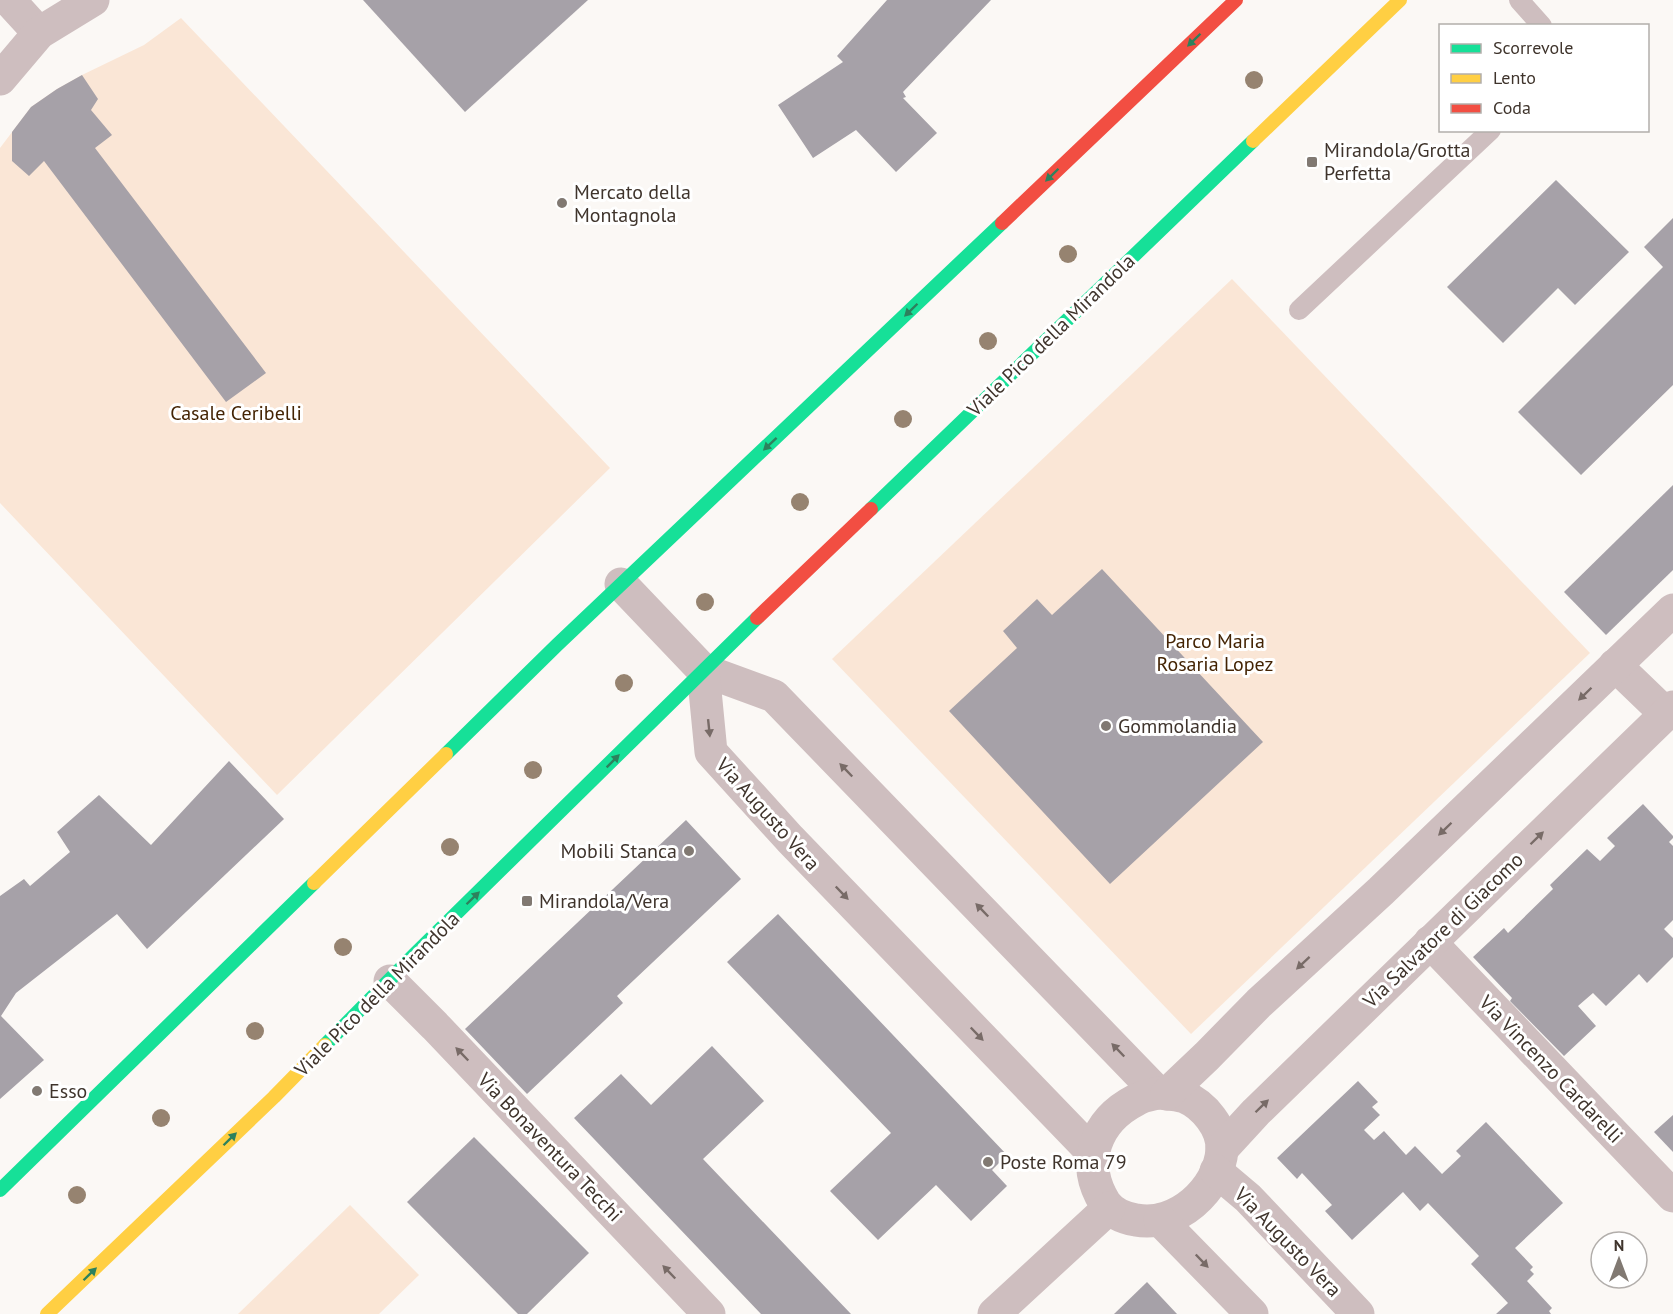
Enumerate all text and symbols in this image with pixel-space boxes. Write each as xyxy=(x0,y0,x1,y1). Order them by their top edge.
legend xyxy=(1439,24,1649,132)
one-way arrow xyxy=(1187,33,1201,47)
text: Scorrevole xyxy=(1493,36,1573,59)
text: Lento xyxy=(1493,66,1536,89)
text: Coda xyxy=(1493,96,1531,119)
place label: Mirandola/Grotta Perfetta xyxy=(1324,137,1470,186)
marker: Mirandola/Grotta Perfetta xyxy=(1305,155,1319,169)
one-way arrow xyxy=(1045,168,1060,182)
place label: Mercato della Montagnola xyxy=(574,179,691,228)
marker: Mercato della Montagnola xyxy=(555,196,569,210)
street label: Viale Pico della Mirandola xyxy=(961,248,1140,423)
one-way arrow xyxy=(905,302,919,316)
park label: Casale Ceribelli xyxy=(170,400,302,426)
one-way arrow xyxy=(763,437,778,450)
park label: Parco Maria Rosaria Lopez xyxy=(1157,628,1274,677)
one-way arrow xyxy=(1578,687,1593,700)
place label: Gommolandia xyxy=(1118,713,1237,739)
one-way arrow xyxy=(704,719,714,738)
marker: Gommolandia xyxy=(1099,719,1113,733)
street label: Via Augusto Vera xyxy=(710,751,825,876)
one-way arrow xyxy=(605,755,619,769)
one-way arrow xyxy=(840,764,854,778)
one-way arrow xyxy=(1437,822,1452,836)
one-way arrow xyxy=(1530,832,1544,846)
place label: Mobili Stanca xyxy=(561,838,677,864)
marker: Mobili Stanca xyxy=(682,844,696,858)
street label: Via Salvatore di Giacomo xyxy=(1357,847,1529,1014)
one-way arrow xyxy=(834,886,848,900)
place label: Mirandola/Vera xyxy=(539,888,669,914)
one-way arrow xyxy=(466,891,480,905)
marker: Mirandola/Vera xyxy=(520,894,534,908)
one-way arrow xyxy=(975,903,989,918)
street label: Viale Pico della Mirandola xyxy=(288,906,465,1083)
one-way arrow xyxy=(1295,956,1310,970)
street label: Via Vincenzo Cardarelli xyxy=(1473,989,1628,1148)
one-way arrow xyxy=(969,1026,983,1040)
one-way arrow xyxy=(1111,1044,1125,1058)
one-way arrow xyxy=(455,1047,469,1062)
street label: Via Bonaventura Tecchi xyxy=(471,1066,628,1227)
place label: Esso xyxy=(49,1078,87,1104)
marker: Esso xyxy=(30,1084,44,1098)
one-way arrow xyxy=(1254,1099,1269,1113)
one-way arrow xyxy=(223,1132,237,1146)
place label: Poste Roma 79 xyxy=(1000,1149,1127,1175)
marker: Poste Roma 79 xyxy=(981,1155,995,1169)
street label: Via Augusto Vera xyxy=(1228,1181,1347,1302)
north arrow xyxy=(1589,1230,1649,1290)
text: N xyxy=(1614,1235,1624,1255)
one-way arrow xyxy=(1195,1254,1209,1269)
one-way arrow xyxy=(662,1265,676,1279)
one-way arrow xyxy=(82,1267,96,1281)

